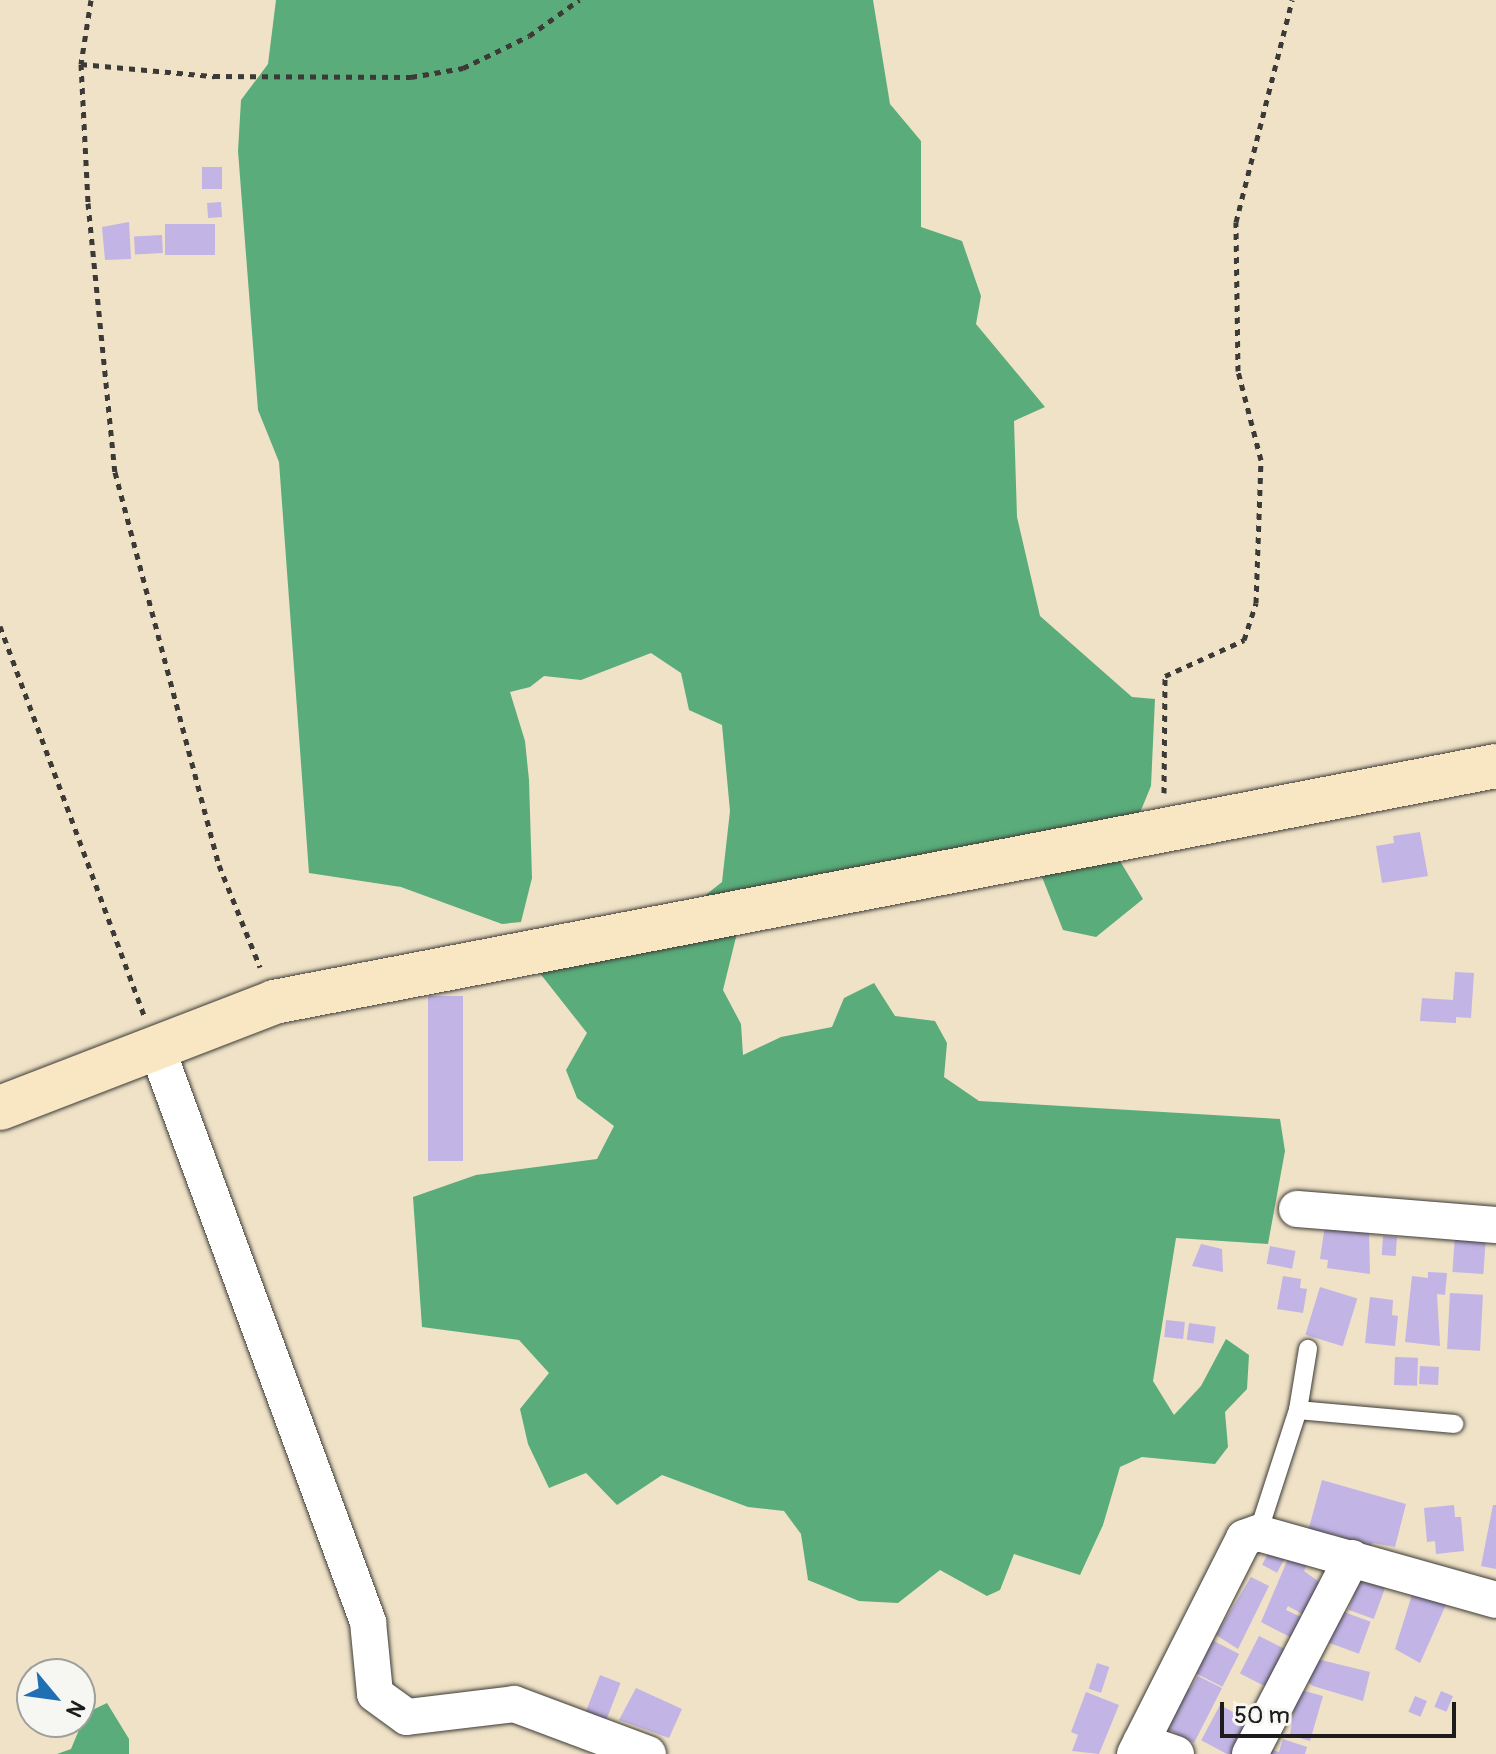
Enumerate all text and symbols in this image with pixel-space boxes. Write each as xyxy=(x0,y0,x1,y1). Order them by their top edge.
north arrow xyxy=(16,1658,96,1738)
scale bar xyxy=(1224,1686,1460,1736)
text: N xyxy=(59,1695,91,1722)
text: 50 m xyxy=(1234,1701,1290,1730)

